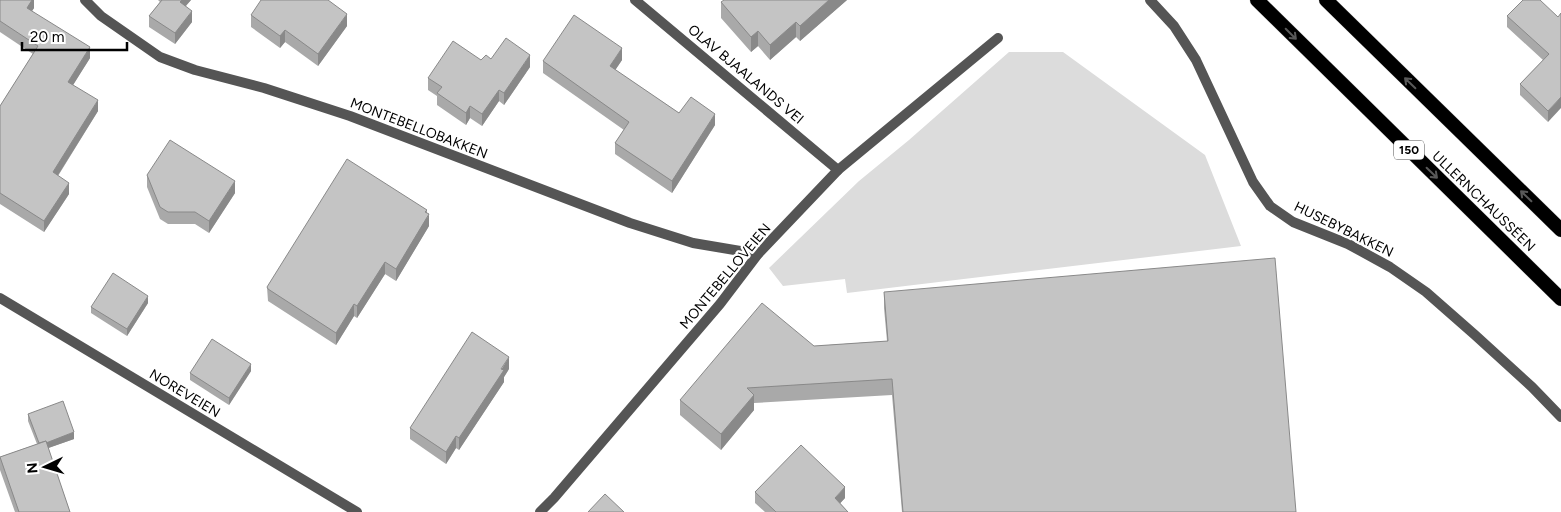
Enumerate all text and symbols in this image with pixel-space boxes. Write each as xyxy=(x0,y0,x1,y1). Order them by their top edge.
scale bar xyxy=(22,20,128,52)
street label: OLAV BJAALANDS VEI xyxy=(684,21,807,128)
text: 20 m xyxy=(30,28,64,46)
one-way arrow xyxy=(1285,28,1298,40)
one-way arrow xyxy=(1404,77,1416,89)
street label: MONTEBELLOBAKKEN xyxy=(348,94,490,163)
road number: 150 xyxy=(1394,140,1424,160)
street label: ULLERNCHAUSSÉEN xyxy=(1428,148,1539,255)
one-way arrow xyxy=(1426,167,1439,179)
one-way arrow xyxy=(1520,190,1532,202)
street label: HUSEBYBAKKEN xyxy=(1291,198,1396,261)
street label: MONTEBELLOVEIEN xyxy=(676,220,774,332)
street label: NOREVEIEN xyxy=(146,366,223,421)
north arrow xyxy=(20,442,70,492)
text: N xyxy=(24,462,41,474)

